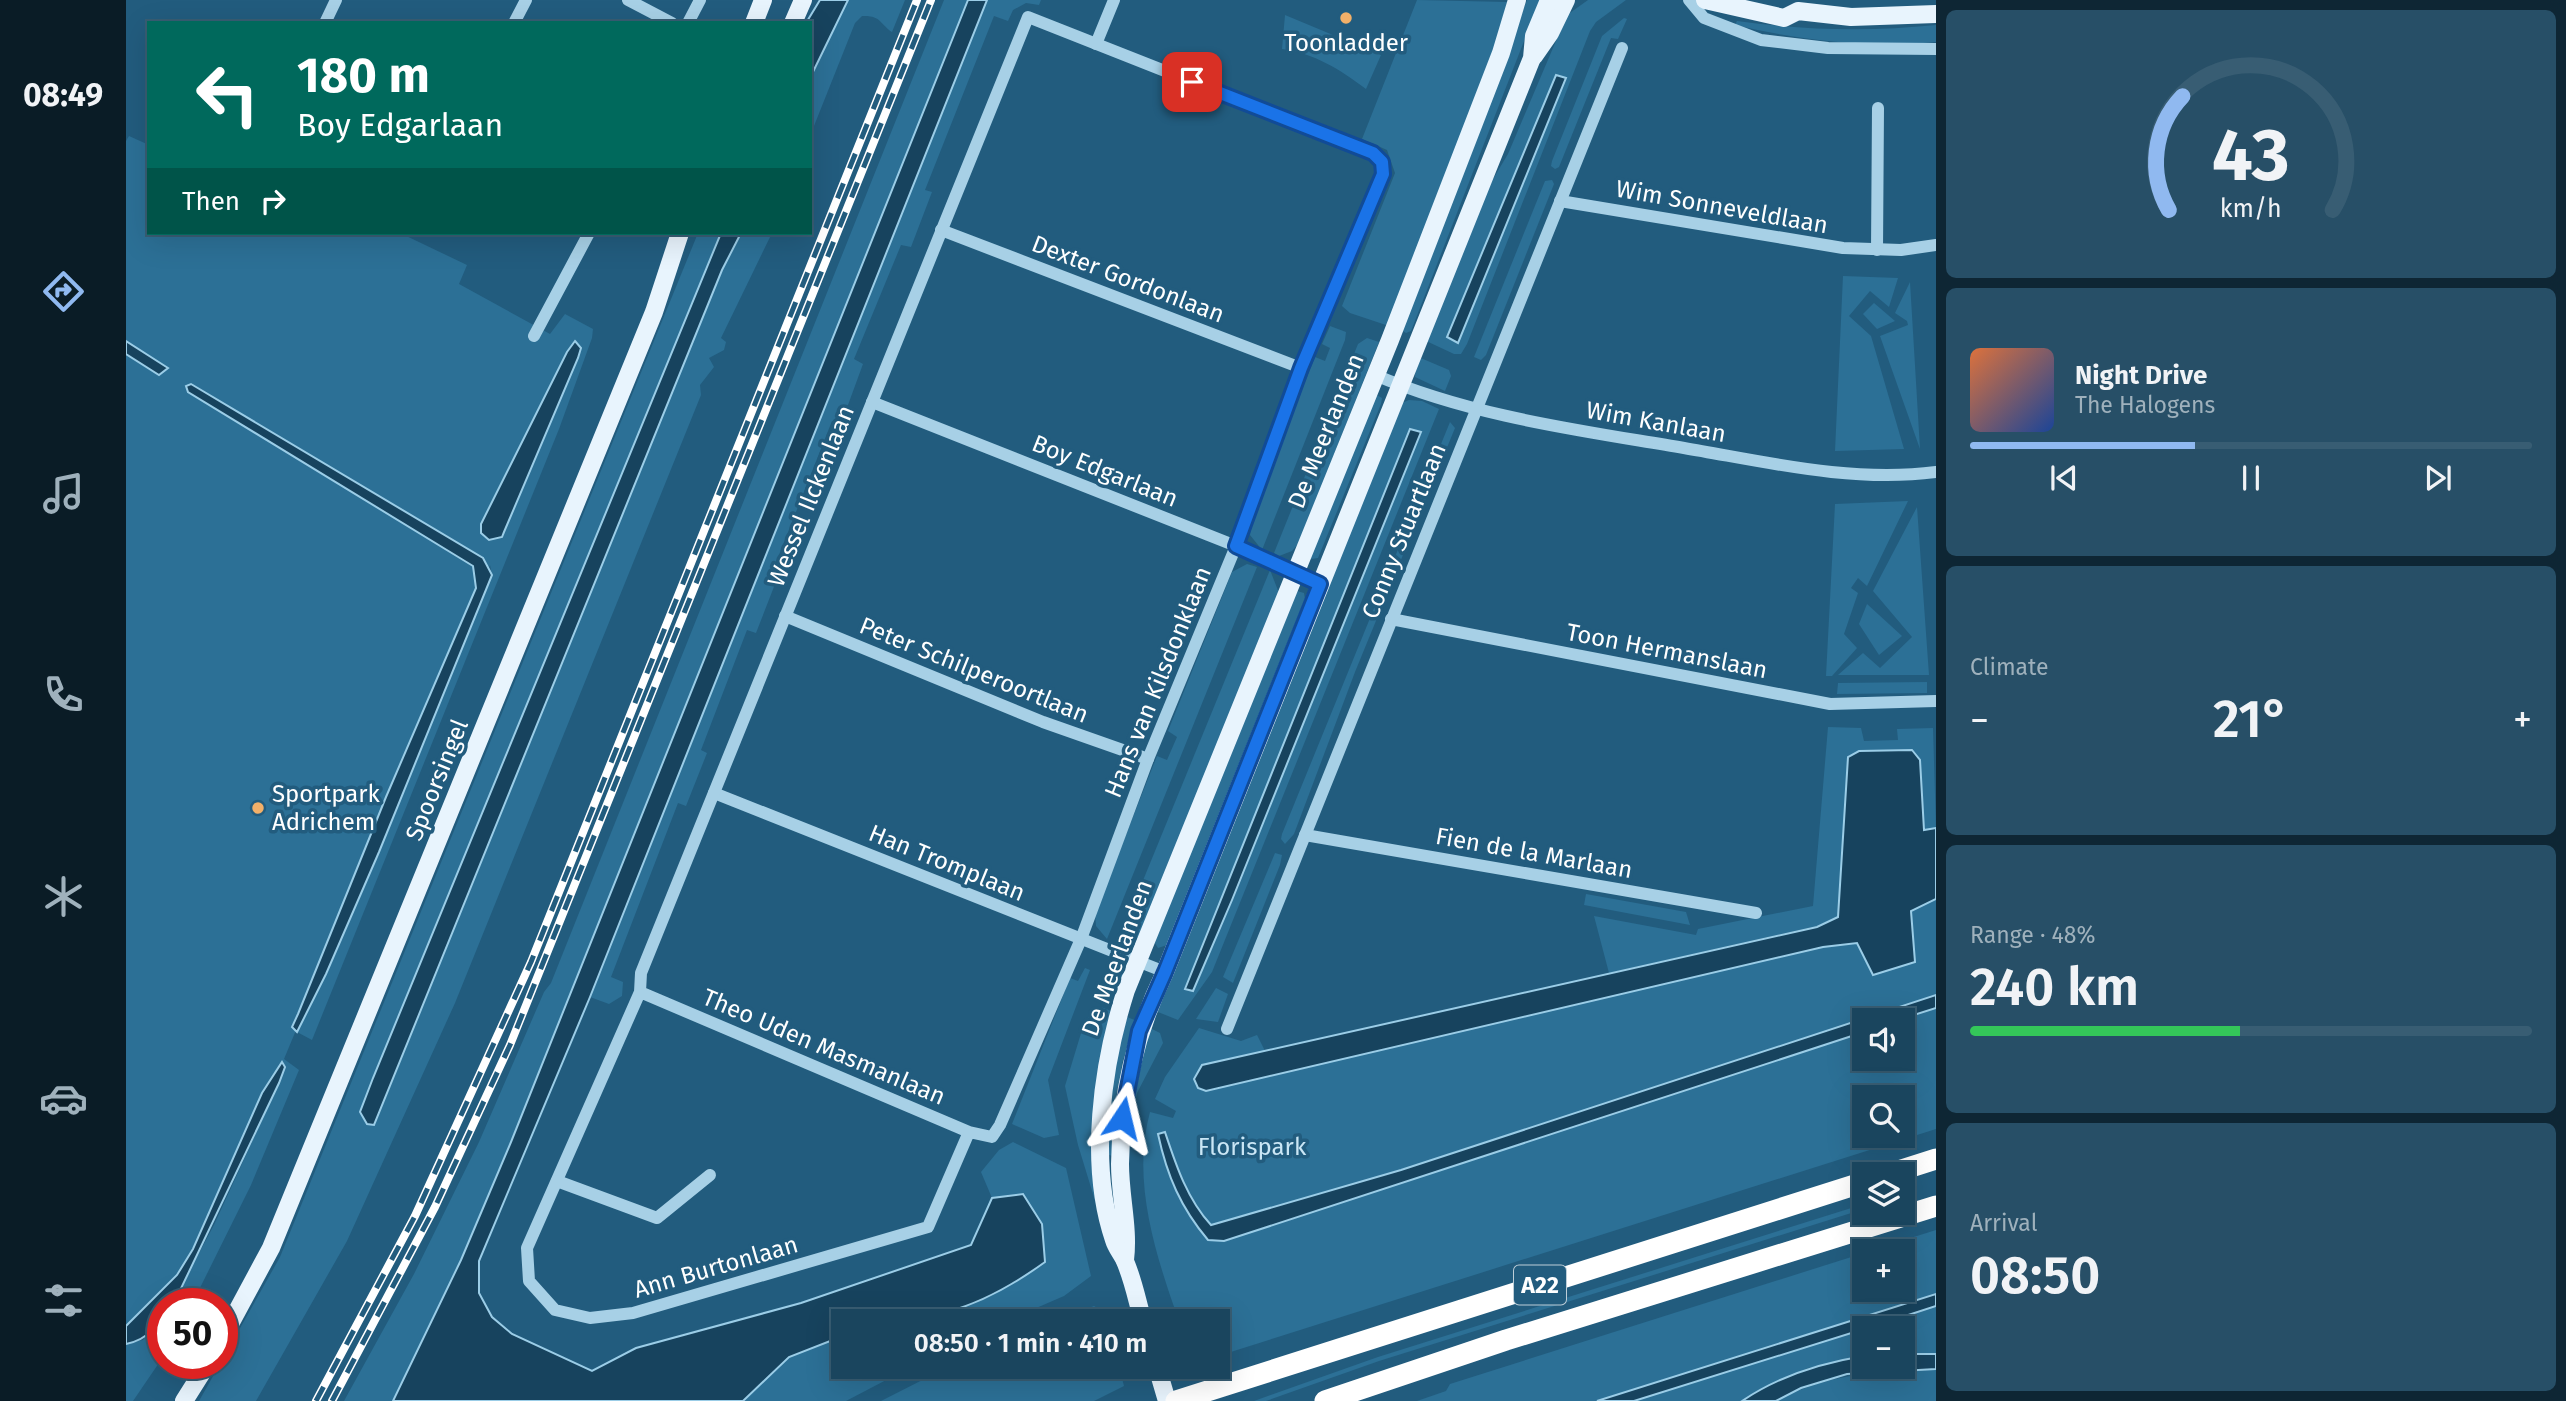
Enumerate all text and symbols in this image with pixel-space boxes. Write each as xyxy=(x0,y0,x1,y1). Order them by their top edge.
marker: Toonladder xyxy=(1338,10,1354,26)
place label: Toonladder xyxy=(1284,29,1409,57)
text: 180 m xyxy=(297,46,430,105)
icon: left xyxy=(182,49,273,140)
pin xyxy=(1162,52,1222,112)
icon: arrive xyxy=(1173,63,1211,101)
text: 08:49 xyxy=(23,76,103,114)
text: Boy Edgarlaan xyxy=(297,106,503,144)
text: 43 xyxy=(2212,112,2290,199)
street label: Wim Sonneveldlaan xyxy=(1614,175,1830,239)
icon: right xyxy=(254,182,292,220)
text: Then xyxy=(182,186,240,217)
text: km/h xyxy=(2220,194,2282,224)
street label: Dexter Gordonlaan xyxy=(1028,229,1228,329)
icon: directions xyxy=(39,267,88,316)
street label: De Meerlanden xyxy=(1282,349,1370,513)
text: Night Drive xyxy=(2075,360,2207,391)
text: The Halogens xyxy=(2075,391,2215,419)
street label: Wim Kanlaan xyxy=(1584,396,1728,448)
street label: Wessel Ilckenlaan xyxy=(762,401,860,591)
street label: Boy Edgarlaan xyxy=(1028,429,1182,513)
street label: Conny Stuartlaan xyxy=(1356,439,1452,623)
icon: previous xyxy=(2045,459,2083,497)
icon: pause xyxy=(2232,459,2270,497)
icon: next xyxy=(2419,459,2457,497)
icon: music xyxy=(39,469,88,518)
street label: Hans van Kilsdonklaan xyxy=(1099,562,1217,802)
street label: Peter Schilperoortlaan xyxy=(856,611,1092,729)
street label: Toon Hermanslaan xyxy=(1564,618,1770,684)
text: Climate xyxy=(1970,653,2049,681)
icon: phone xyxy=(39,670,88,719)
text: 21° xyxy=(2213,688,2289,751)
text: − xyxy=(1970,697,1989,743)
text: + xyxy=(2513,697,2532,743)
street label: Spoorsingel xyxy=(400,715,474,845)
place label: Sportpark Adrichem xyxy=(272,780,381,836)
marker: Sportpark Adrichem xyxy=(250,800,266,816)
street label: Han Tromplaan xyxy=(865,819,1029,907)
street label: Fien de la Marlaan xyxy=(1433,822,1635,884)
icon: climate xyxy=(39,872,88,921)
street label: De Meerlanden xyxy=(1076,876,1158,1040)
text: Range · 48% xyxy=(1970,921,2095,949)
text: 240 km xyxy=(1970,956,2139,1019)
street label: Theo Uden Masmanlaan xyxy=(698,983,950,1111)
map controls xyxy=(1852,1008,1915,1379)
button: sound xyxy=(1852,1008,1915,1071)
icon: car xyxy=(39,1074,88,1123)
position arrow xyxy=(1085,1081,1159,1155)
button: search xyxy=(1852,1085,1915,1148)
park label: Florispark xyxy=(1198,1133,1307,1161)
button: layers xyxy=(1852,1162,1915,1225)
text: Arrival xyxy=(1970,1209,2037,1237)
street label: Ann Burtonlaan xyxy=(631,1230,801,1304)
button: + xyxy=(1852,1239,1915,1302)
text: 08:50 xyxy=(1970,1244,2100,1307)
road number: A22 xyxy=(1514,1266,1566,1304)
icon: filters xyxy=(39,1276,88,1325)
speed limit sign: 50 xyxy=(147,1288,238,1379)
button: − xyxy=(1852,1316,1915,1379)
text: 08:50 · 1 min · 410 m xyxy=(914,1328,1147,1359)

